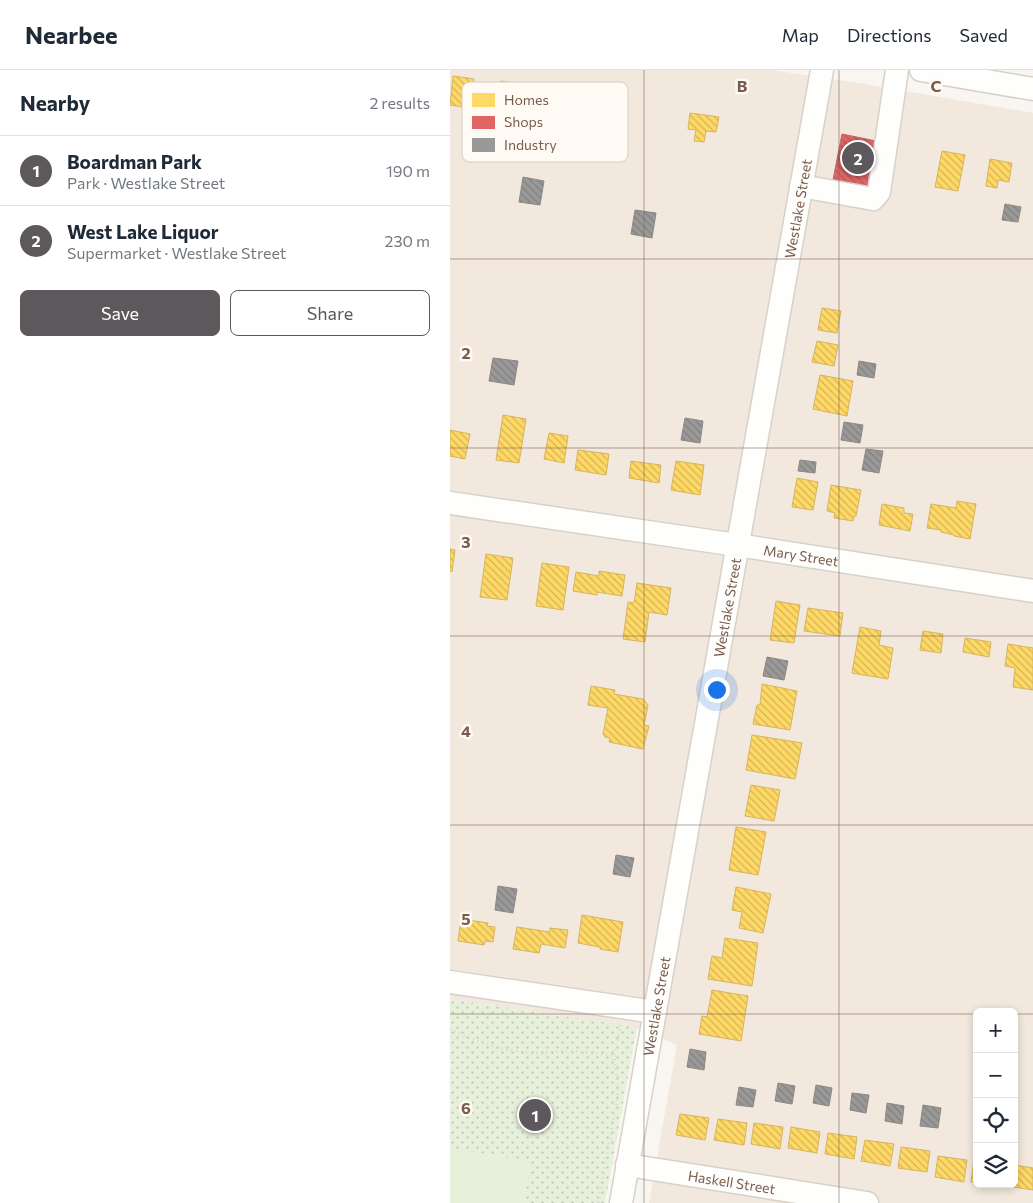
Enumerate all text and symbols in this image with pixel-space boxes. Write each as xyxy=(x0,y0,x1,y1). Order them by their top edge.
text: Nearbee xyxy=(25,20,118,49)
text: Map xyxy=(782,24,819,46)
text: Directions xyxy=(847,24,931,46)
text: Saved xyxy=(959,24,1008,46)
text: B xyxy=(737,76,748,95)
text: C xyxy=(931,76,942,95)
legend xyxy=(462,82,628,162)
text: Nearby xyxy=(20,90,90,115)
text: Homes xyxy=(504,91,549,108)
text: 2 results xyxy=(369,93,430,112)
text: Shops xyxy=(504,113,543,130)
text: Industry xyxy=(504,136,557,153)
pin: 2 xyxy=(842,139,874,177)
text: Boardman Park xyxy=(67,150,202,173)
street label: Westlake Street xyxy=(780,157,815,260)
text: 1 xyxy=(32,161,40,180)
text: 190 m xyxy=(386,161,430,180)
text: Park · Westlake Street xyxy=(67,173,225,192)
text: West Lake Liquor xyxy=(67,220,219,243)
text: 2 xyxy=(31,231,41,250)
text: 230 m xyxy=(385,231,430,250)
text: Supermarket · Westlake Street xyxy=(67,243,286,262)
button: Save xyxy=(20,290,220,336)
button: Share xyxy=(230,290,430,336)
text: 2 xyxy=(461,343,471,362)
text: 3 xyxy=(461,532,471,551)
street label: Mary Street xyxy=(762,541,840,569)
street label: Westlake Street xyxy=(710,556,744,658)
your location xyxy=(704,677,730,703)
text: 4 xyxy=(461,721,471,740)
text: 5 xyxy=(461,909,471,928)
street label: Westlake Street xyxy=(639,955,673,1057)
map controls xyxy=(973,1008,1018,1188)
button: + xyxy=(973,1008,1018,1053)
button: − xyxy=(973,1053,1018,1098)
pin: 1 xyxy=(519,1096,551,1134)
text: 6 xyxy=(461,1098,471,1117)
button: locate xyxy=(973,1098,1018,1143)
button: layers xyxy=(973,1143,1018,1188)
street label: Haskell Street xyxy=(687,1166,777,1197)

